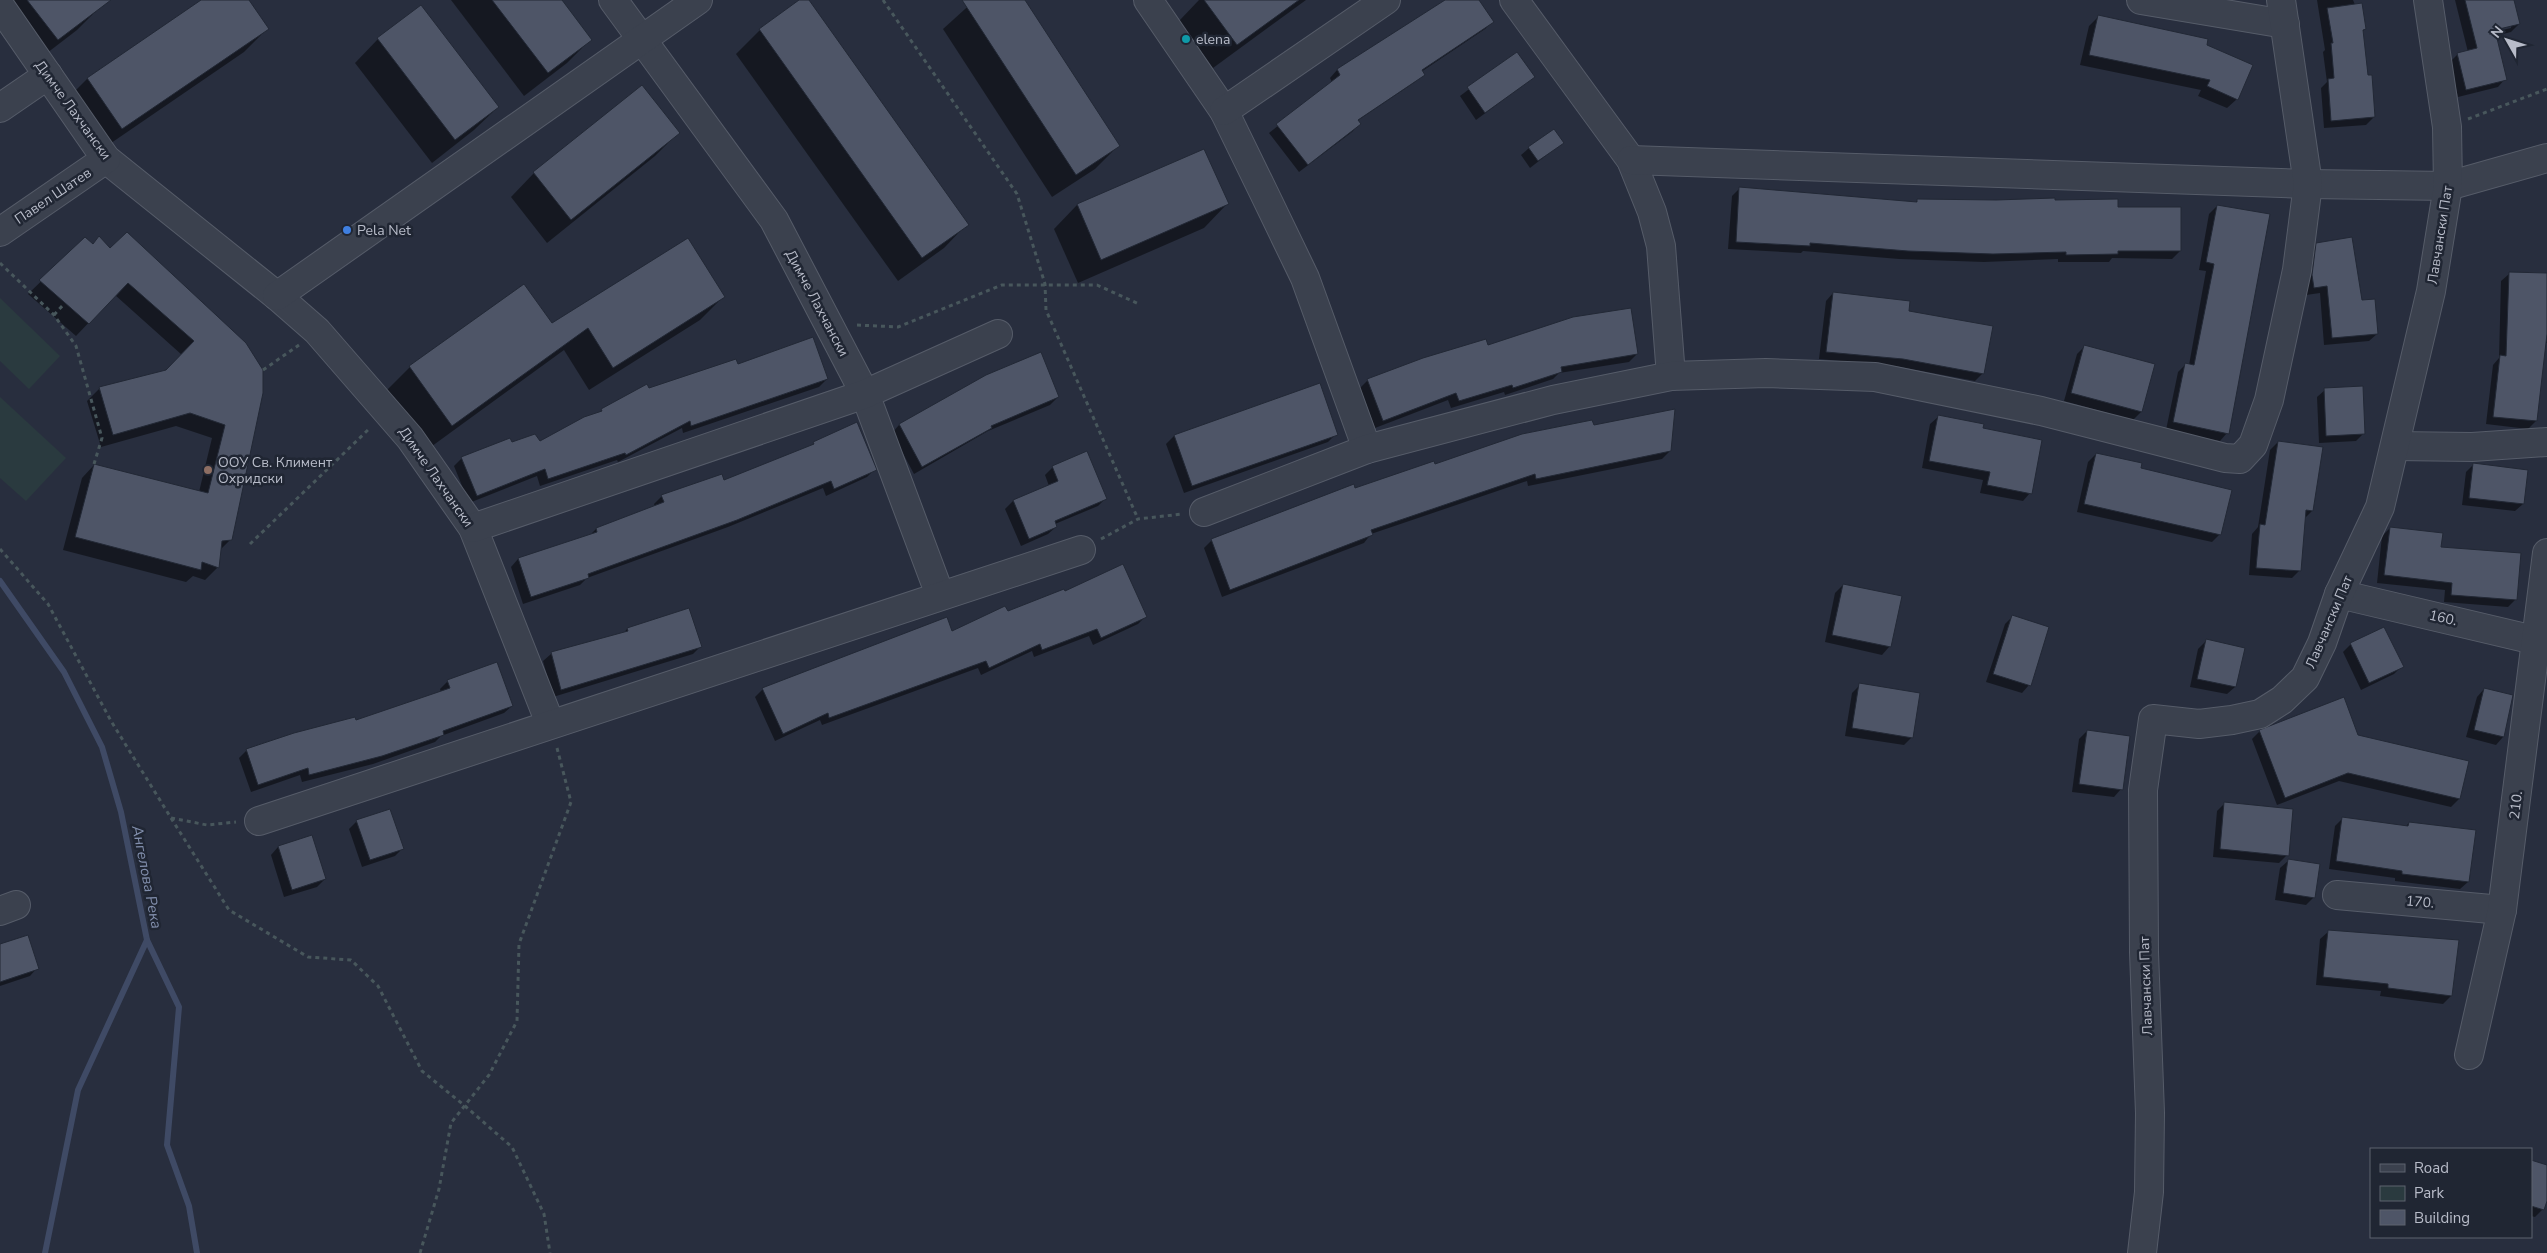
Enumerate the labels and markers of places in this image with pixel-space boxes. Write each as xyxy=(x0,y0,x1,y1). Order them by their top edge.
place label: elena xyxy=(1196,30,1230,49)
marker: elena xyxy=(1180,33,1192,45)
place label: Pela Net xyxy=(357,221,411,240)
marker: Pela Net xyxy=(341,224,353,236)
place label: ООУ Св. Климент Охридски xyxy=(218,453,333,488)
marker: ООУ Св. Климент Охридски xyxy=(202,464,214,476)

